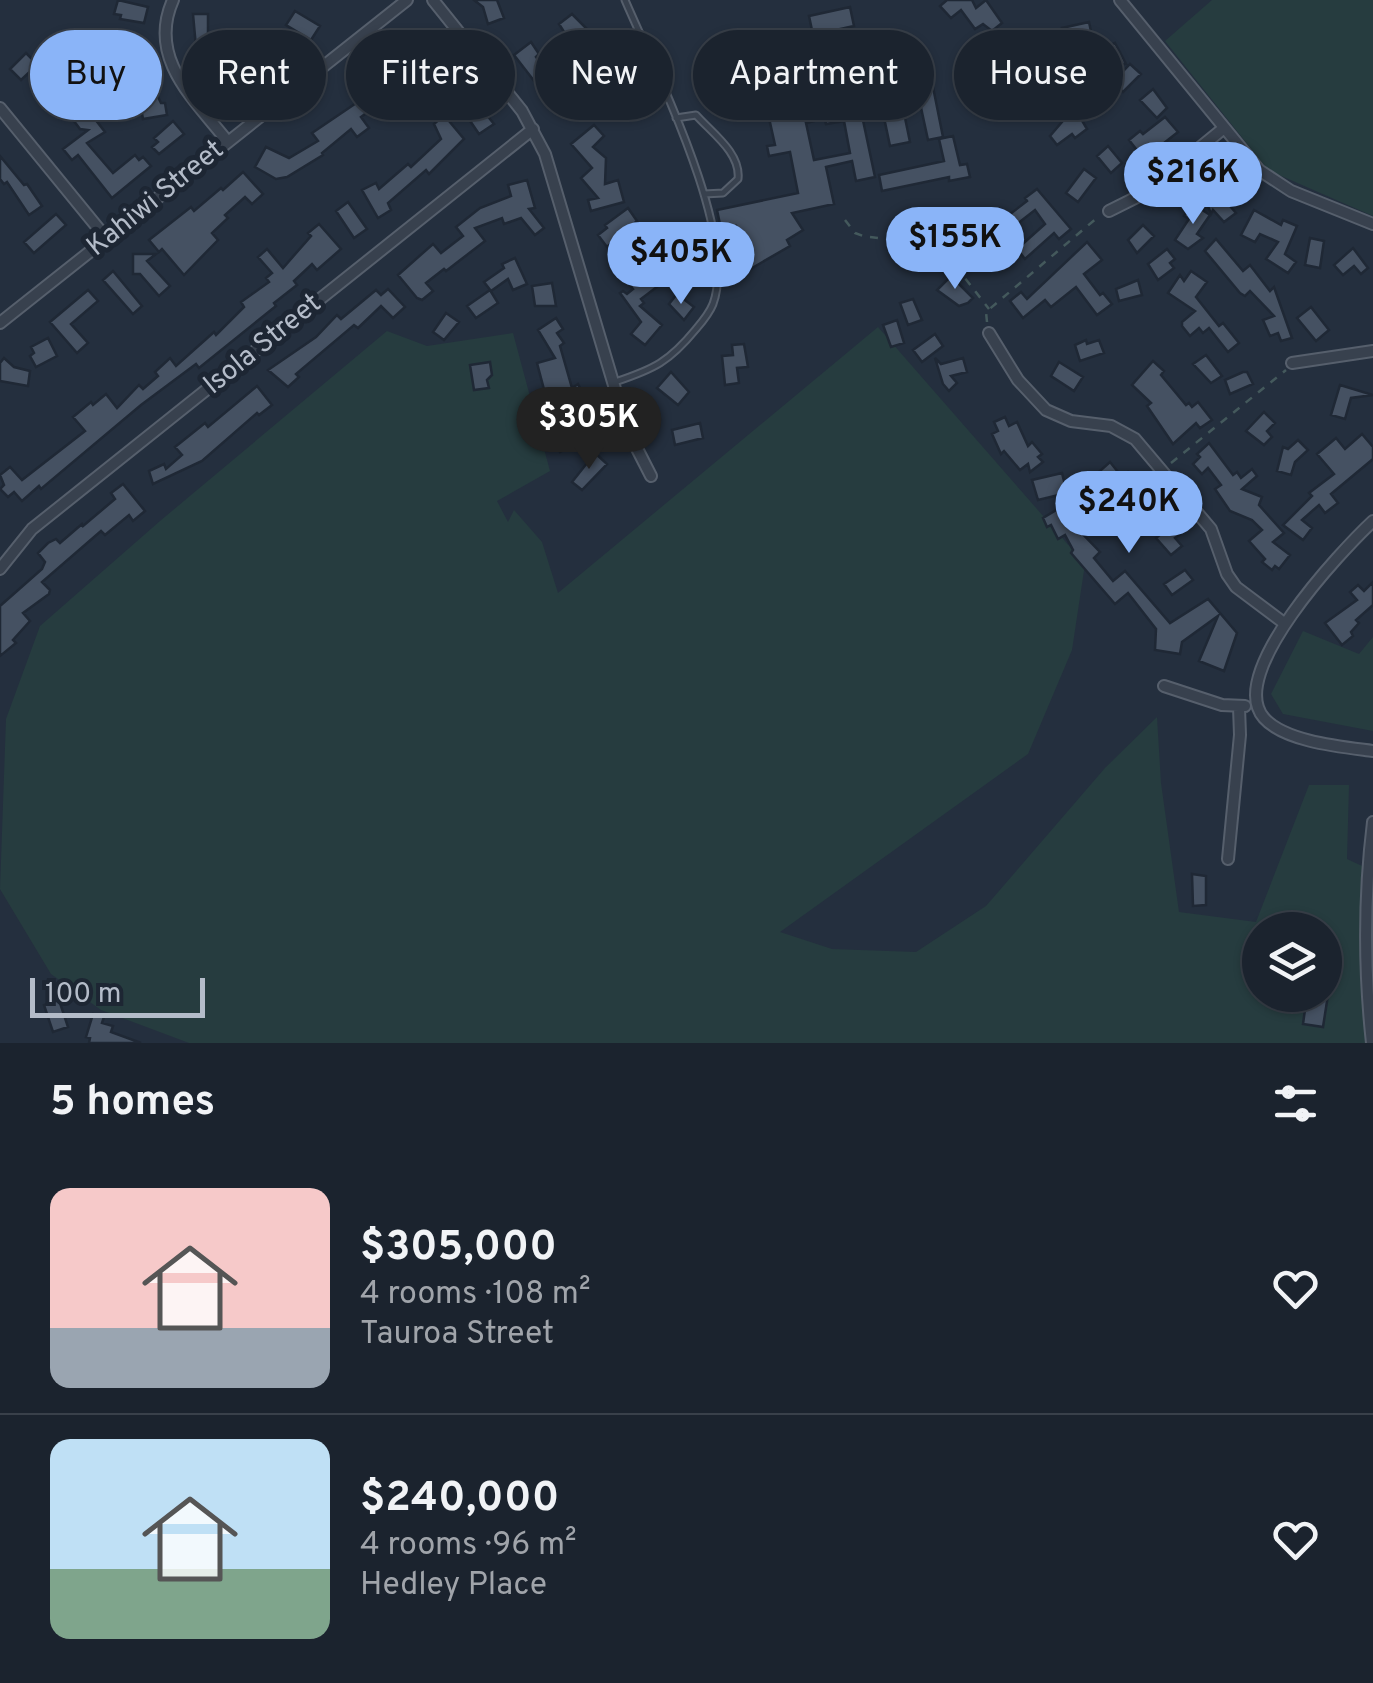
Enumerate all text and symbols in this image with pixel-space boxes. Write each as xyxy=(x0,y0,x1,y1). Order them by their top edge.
chip: Buy xyxy=(30,30,162,120)
chip: Rent xyxy=(182,30,326,120)
chip: Filters xyxy=(346,30,515,120)
chip: New xyxy=(535,30,673,120)
chip: Apartment xyxy=(693,30,934,120)
chip: House xyxy=(954,30,1123,120)
street label: Kahiwi Street xyxy=(80,133,232,265)
pin: $216K xyxy=(1123,142,1263,227)
text: $216K xyxy=(1146,154,1240,194)
pin: $155K xyxy=(885,207,1025,292)
text: $155K xyxy=(908,219,1002,259)
pin: $405K xyxy=(611,222,751,307)
text: $405K xyxy=(629,234,733,274)
street label: Isola Street xyxy=(197,286,329,404)
pin: $305K xyxy=(519,387,659,472)
text: $305K xyxy=(538,399,640,439)
pin: $240K xyxy=(1059,471,1199,556)
text: $240K xyxy=(1077,483,1181,523)
map controls xyxy=(1242,912,1342,1012)
button: layers xyxy=(1242,912,1342,1012)
scale bar xyxy=(30,973,205,1018)
text: 100 m xyxy=(45,977,121,1013)
icon: filters xyxy=(1268,1076,1323,1131)
text: 5 homes xyxy=(50,1077,215,1130)
text: $305,000 xyxy=(360,1222,557,1275)
icon: home xyxy=(130,1228,250,1348)
icon: heart xyxy=(1268,1261,1323,1316)
text: 4 rooms · 108 m² xyxy=(360,1275,591,1315)
text: Tauroa Street xyxy=(360,1315,554,1355)
text: $240,000 xyxy=(360,1473,559,1526)
icon: home xyxy=(130,1479,250,1599)
icon: heart xyxy=(1268,1512,1323,1567)
text: 4 rooms · 96 m² xyxy=(360,1526,577,1566)
text: Hedley Place xyxy=(360,1566,547,1606)

